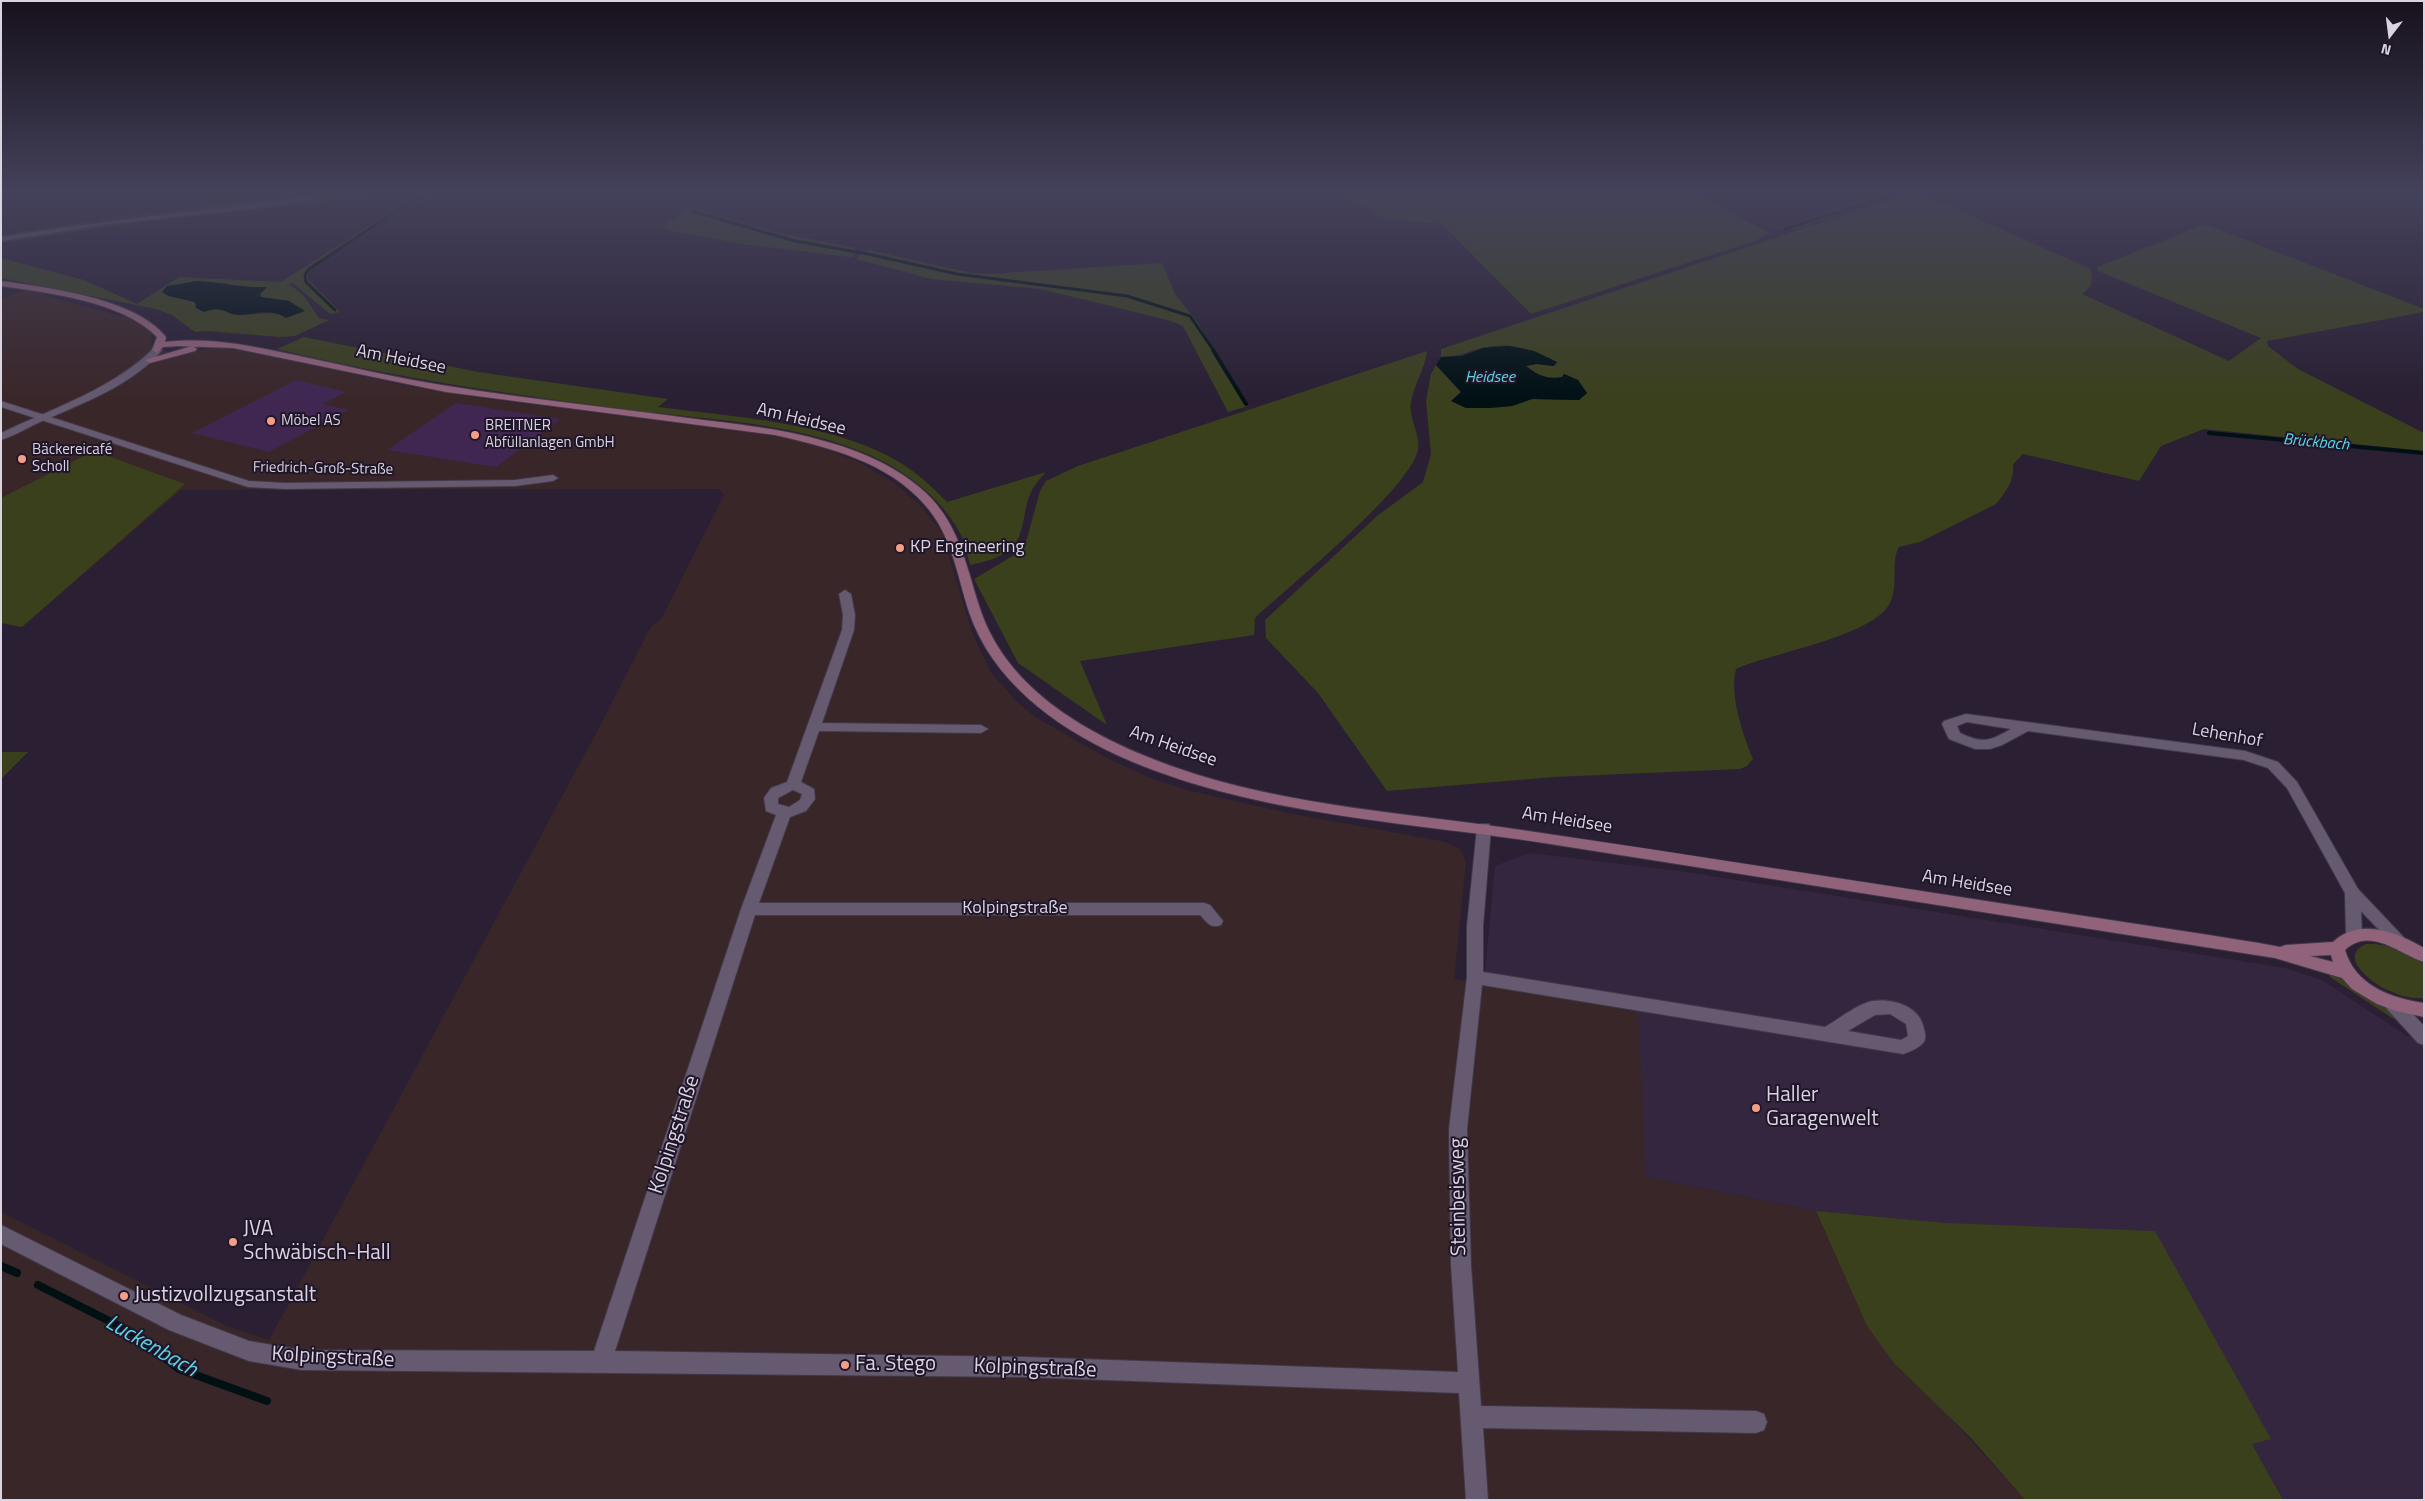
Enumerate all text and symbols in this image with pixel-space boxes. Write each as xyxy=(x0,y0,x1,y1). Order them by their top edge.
north arrow xyxy=(2365,10,2415,60)
text: N xyxy=(2379,39,2393,61)
street label: Am Heidsee xyxy=(354,341,448,379)
water label: Heidsee xyxy=(1465,368,1515,388)
street label: Am Heidsee xyxy=(754,399,848,441)
place label: Möbel AS xyxy=(281,412,341,430)
marker: Möbel AS xyxy=(265,415,277,427)
place label: BREITNER Abfüllanlagen GmbH xyxy=(485,417,615,452)
marker: BREITNER Abfüllanlagen GmbH xyxy=(469,429,481,441)
water label: Brückbach xyxy=(2282,431,2350,455)
place label: Bäckereicafé Scholl xyxy=(32,441,112,476)
marker: Bäckereicafé Scholl xyxy=(16,453,28,465)
street label: Friedrich-Groß-Straße xyxy=(253,459,393,479)
place label: KP Engineering xyxy=(910,537,1025,559)
marker: KP Engineering xyxy=(894,542,906,554)
street label: Lehenhof xyxy=(2190,719,2264,753)
street label: Am Heidsee xyxy=(1127,722,1219,772)
street label: Am Heidsee xyxy=(1520,803,1614,839)
street label: Am Heidsee xyxy=(1920,866,2014,902)
street label: Kolpingstraße xyxy=(962,898,1068,920)
street label: Kolpingstraße xyxy=(644,1073,706,1197)
place label: Haller Garagenwelt xyxy=(1766,1083,1879,1133)
marker: Haller Garagenwelt xyxy=(1750,1102,1762,1114)
street label: Steinbeisweg xyxy=(1445,1138,1473,1256)
place label: JVA Schwäbisch-Hall xyxy=(243,1217,391,1267)
marker: JVA Schwäbisch-Hall xyxy=(227,1236,239,1248)
place label: Justizvollzugsanstalt xyxy=(134,1283,316,1309)
marker: Justizvollzugsanstalt xyxy=(118,1290,130,1302)
water label: Luckenbach xyxy=(100,1310,202,1384)
street label: Kolpingstraße xyxy=(271,1342,395,1374)
place label: Fa. Stego xyxy=(855,1352,936,1378)
street label: Kolpingstraße xyxy=(973,1354,1097,1384)
marker: Fa. Stego xyxy=(839,1359,851,1371)

